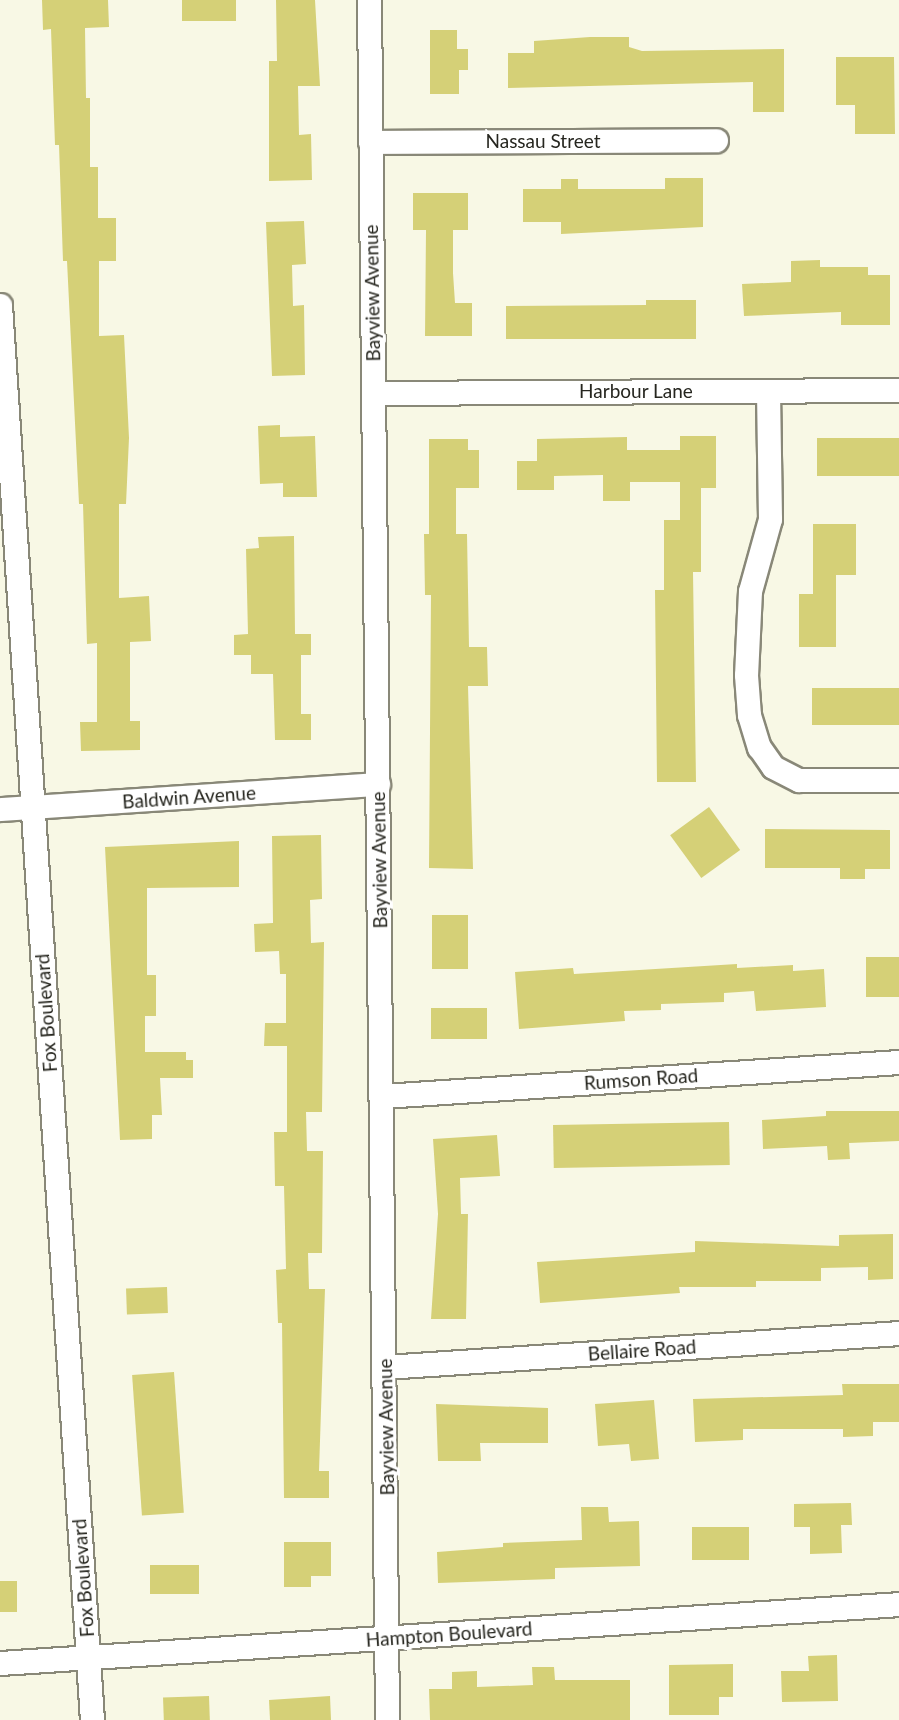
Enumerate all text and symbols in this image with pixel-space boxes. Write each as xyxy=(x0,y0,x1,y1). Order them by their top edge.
street label: Nassau Street xyxy=(485,130,601,152)
street label: Bayview Avenue xyxy=(359,224,385,362)
street label: Harbour Lane xyxy=(579,380,693,402)
street label: Baldwin Avenue xyxy=(121,781,257,813)
street label: Bayview Avenue xyxy=(366,791,392,929)
street label: Fox Boulevard xyxy=(30,953,62,1073)
street label: Rumson Road xyxy=(583,1064,699,1094)
street label: Bellaire Road xyxy=(587,1335,697,1365)
street label: Bayview Avenue xyxy=(373,1358,399,1496)
street label: Fox Boulevard xyxy=(67,1518,99,1638)
street label: Hampton Boulevard xyxy=(365,1617,533,1651)

